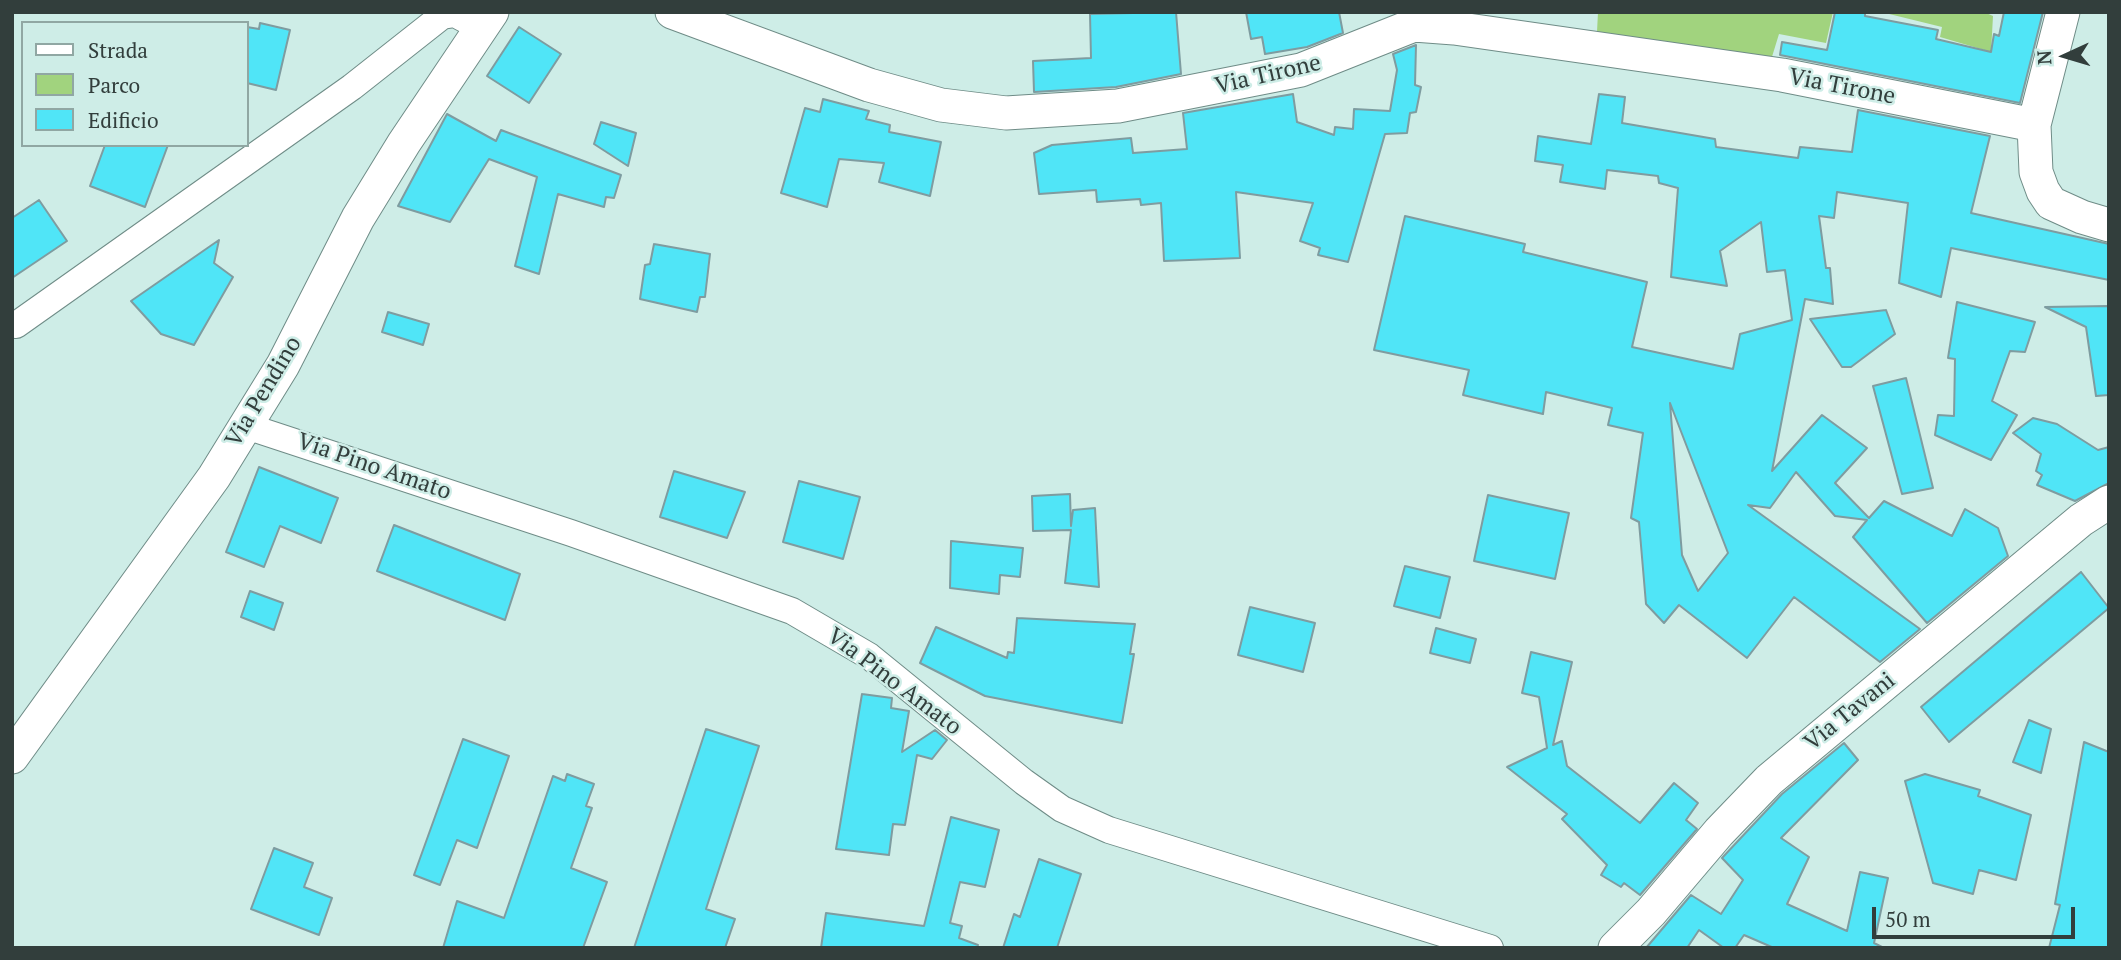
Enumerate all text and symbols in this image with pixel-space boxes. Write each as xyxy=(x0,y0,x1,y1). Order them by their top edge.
legend xyxy=(21,21,248,147)
north arrow xyxy=(2030,21,2100,91)
text: Strada xyxy=(88,36,148,64)
street label: Via Tirone xyxy=(1212,49,1324,101)
text: N xyxy=(2031,49,2057,66)
street label: Via Tirone xyxy=(1786,63,1898,111)
text: Parco xyxy=(88,71,140,99)
text: Edificio xyxy=(88,106,159,134)
street label: Via Pendino xyxy=(220,332,308,452)
street label: Via Pino Amato xyxy=(293,428,455,506)
street label: Via Pino Amato xyxy=(821,623,967,741)
street label: Via Tavani xyxy=(1799,667,1901,757)
scale bar xyxy=(1876,894,2079,938)
text: 50 m xyxy=(1885,905,1931,933)

